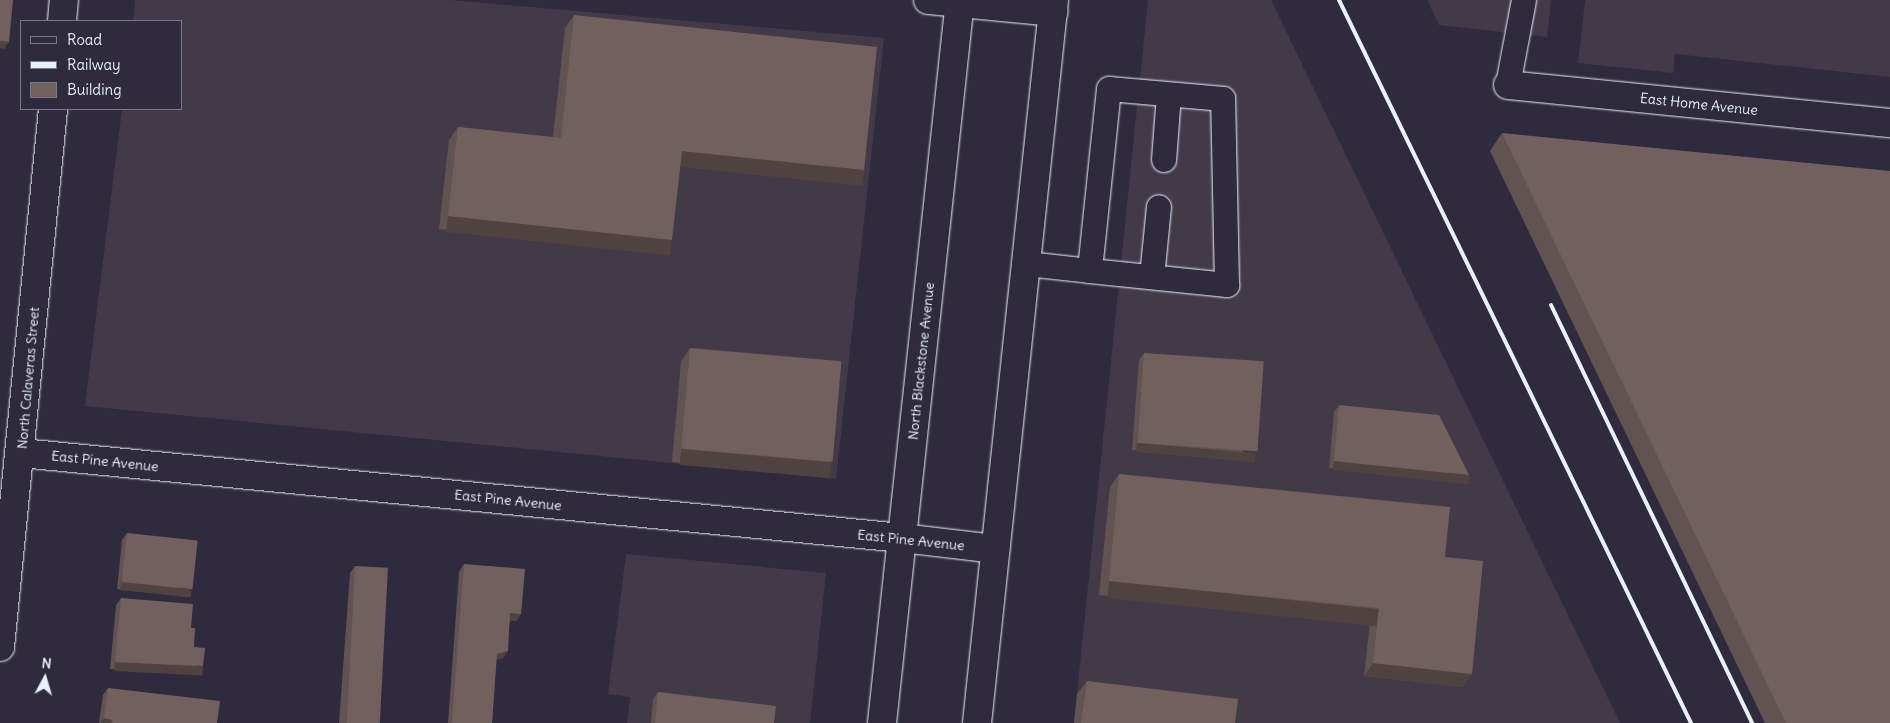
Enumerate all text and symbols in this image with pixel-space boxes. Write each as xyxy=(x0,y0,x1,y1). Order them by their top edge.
legend xyxy=(20,20,182,110)
text: Road xyxy=(67,30,102,49)
text: Railway xyxy=(67,55,121,74)
text: Building xyxy=(67,80,122,99)
street label: East Home Avenue xyxy=(1639,89,1759,119)
street label: North Blackstone Avenue xyxy=(904,281,938,441)
street label: North Calaveras Street xyxy=(13,306,43,450)
street label: East Pine Avenue xyxy=(50,447,160,475)
street label: East Pine Avenue xyxy=(453,486,563,514)
street label: East Pine Avenue xyxy=(856,526,966,554)
north arrow xyxy=(20,653,70,703)
text: N xyxy=(41,654,52,673)

